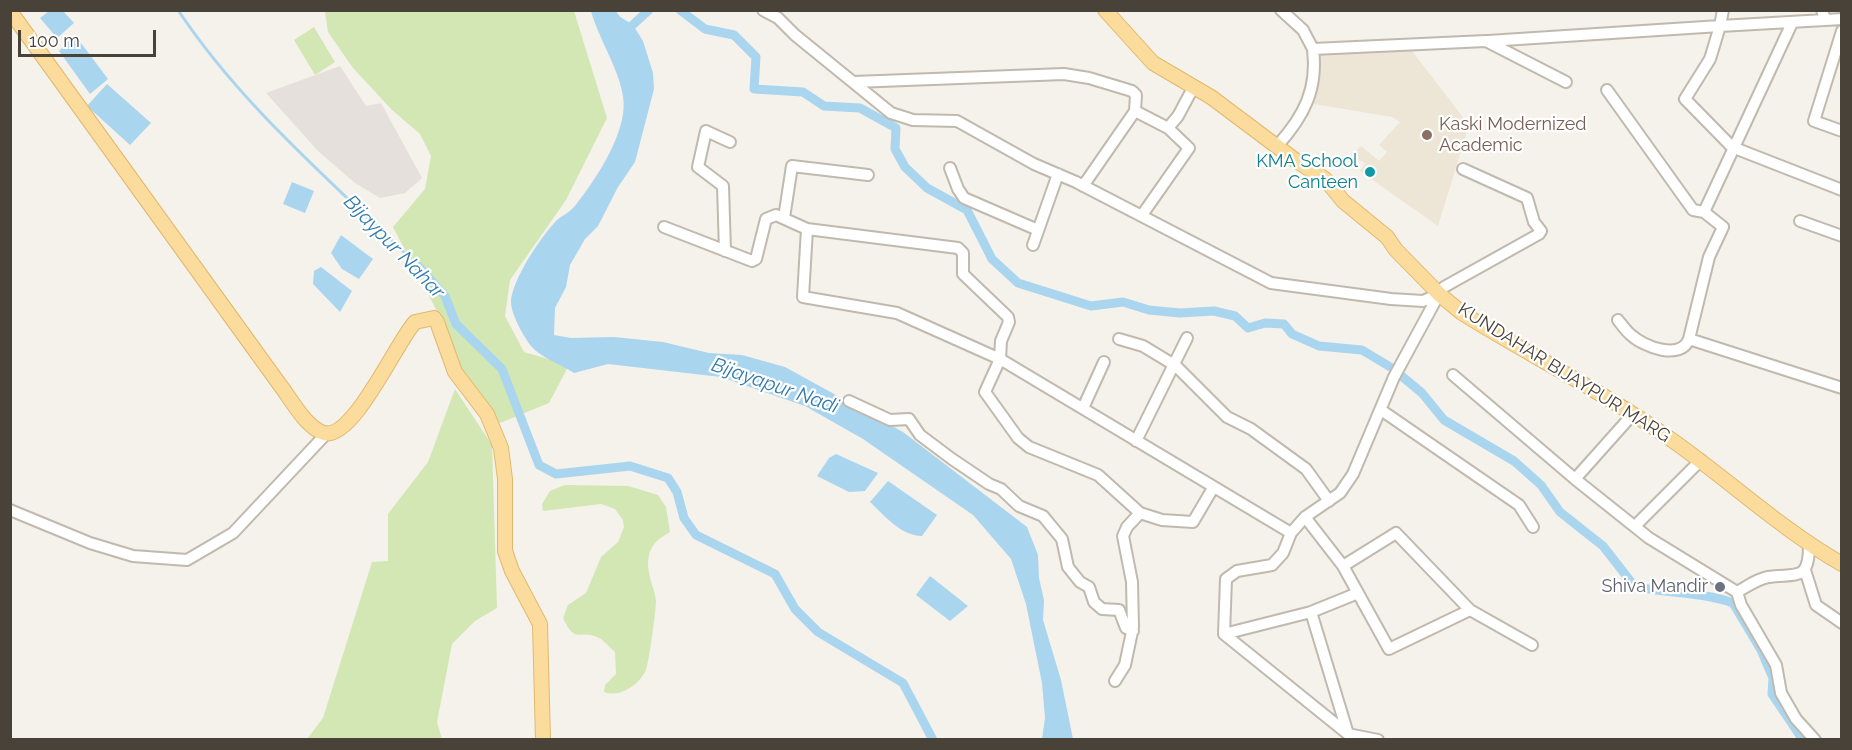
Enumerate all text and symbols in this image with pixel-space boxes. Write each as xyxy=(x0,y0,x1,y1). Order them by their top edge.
scale bar xyxy=(21,18,159,56)
text: 100 m xyxy=(29,30,80,51)
place label: Kaski Modernized Academic xyxy=(1439,114,1586,156)
marker: Kaski Modernized Academic xyxy=(1420,128,1434,142)
place label: KMA School Canteen xyxy=(1256,151,1358,194)
marker: KMA School Canteen xyxy=(1363,165,1377,179)
water label: Bijaypur Nahar xyxy=(339,190,449,304)
street label: KUNDAHAR BIJAYPUR MARG xyxy=(1454,299,1674,447)
water label: Bijayapur Nadi xyxy=(708,353,842,419)
place label: Shiva Mandir xyxy=(1601,576,1708,598)
marker: Shiva Mandir xyxy=(1713,580,1727,594)

